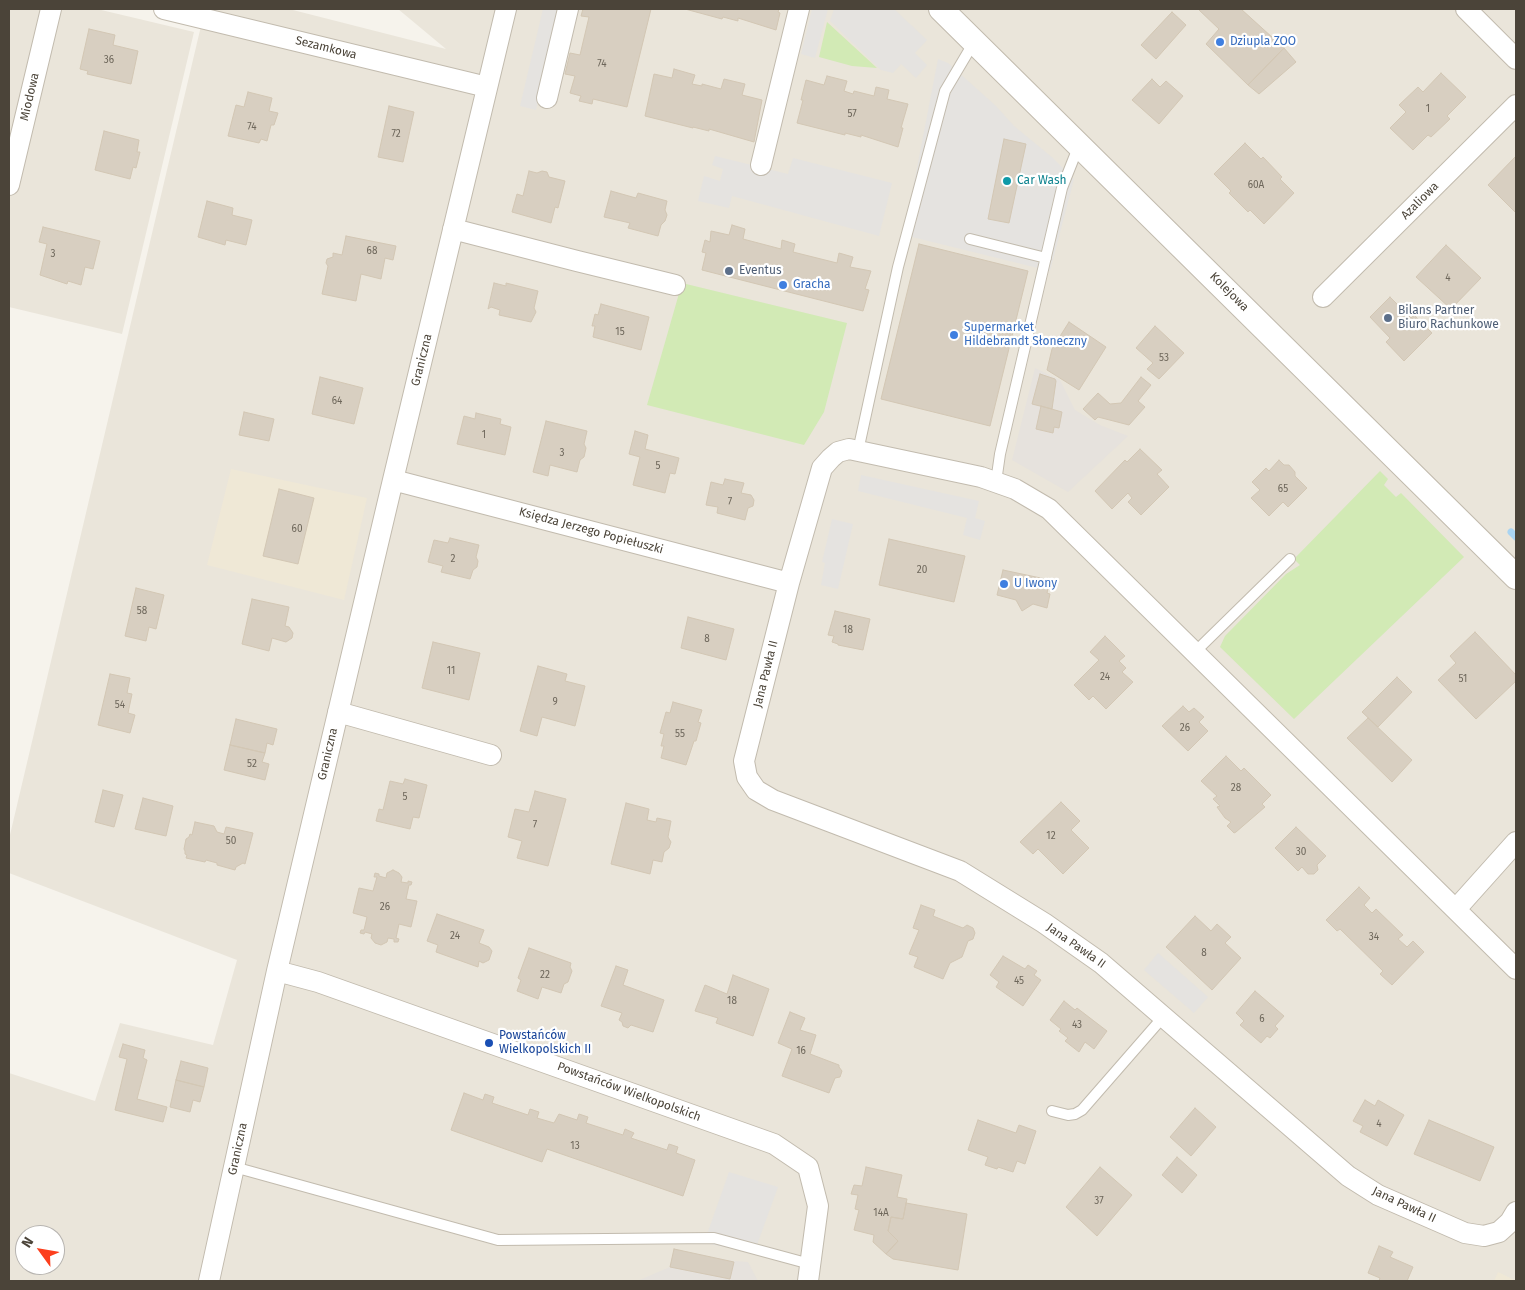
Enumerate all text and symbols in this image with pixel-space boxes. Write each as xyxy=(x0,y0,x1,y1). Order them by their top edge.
street label: Sezamkowa xyxy=(294,33,358,63)
place label: Dziupla ZOO xyxy=(1230,35,1296,49)
marker: Dziupla ZOO xyxy=(1214,36,1226,48)
house number: 36 xyxy=(104,54,114,66)
house number: 74 xyxy=(597,58,607,70)
street label: Miodowa xyxy=(17,72,43,122)
house number: 1 xyxy=(1426,103,1430,115)
house number: 57 xyxy=(847,108,857,120)
house number: 74 xyxy=(247,121,257,133)
house number: 72 xyxy=(391,128,401,140)
place label: Car Wash xyxy=(1017,174,1067,188)
marker: Car Wash xyxy=(1001,175,1013,187)
house number: 60A xyxy=(1248,179,1264,191)
street label: Azaliowa xyxy=(1398,179,1442,223)
house number: 68 xyxy=(367,245,377,257)
house number: 3 xyxy=(51,248,55,260)
place label: Eventus xyxy=(739,264,782,278)
marker: Eventus xyxy=(723,265,735,277)
street label: Kolejowa xyxy=(1206,269,1252,315)
house number: 4 xyxy=(1445,272,1451,284)
place label: Gracha xyxy=(793,278,831,292)
marker: Gracha xyxy=(777,279,789,291)
place label: Bilans Partner Biuro Rachunkowe xyxy=(1398,304,1499,332)
marker: Bilans Partner Biuro Rachunkowe xyxy=(1382,312,1394,324)
place label: Supermarket Hildebrandt Słoneczny xyxy=(964,321,1087,349)
house number: 15 xyxy=(615,326,625,338)
marker: Supermarket Hildebrandt Słoneczny xyxy=(948,329,960,341)
street label: Graniczna xyxy=(409,332,435,388)
house number: 53 xyxy=(1159,352,1169,364)
house number: 64 xyxy=(332,395,342,407)
house number: 1 xyxy=(482,429,486,441)
house number: 3 xyxy=(560,447,564,459)
house number: 5 xyxy=(655,460,661,472)
house number: 65 xyxy=(1278,483,1288,495)
house number: 7 xyxy=(728,496,732,508)
street label: Księdza Jerzego Popiełuszki xyxy=(517,505,665,557)
house number: 60 xyxy=(292,523,302,535)
house number: 2 xyxy=(451,553,455,565)
house number: 20 xyxy=(917,564,927,576)
place label: U Iwony xyxy=(1014,577,1057,591)
marker: U Iwony xyxy=(998,578,1010,590)
house number: 58 xyxy=(137,605,147,617)
house number: 18 xyxy=(843,624,853,636)
house number: 8 xyxy=(704,633,710,645)
street label: Jana Pawła II xyxy=(751,639,781,709)
house number: 11 xyxy=(447,665,455,677)
house number: 24 xyxy=(1100,671,1110,683)
house number: 51 xyxy=(1459,673,1467,685)
house number: 9 xyxy=(552,696,558,708)
house number: 54 xyxy=(115,699,125,711)
house number: 26 xyxy=(1180,722,1190,734)
street label: Graniczna xyxy=(315,726,341,782)
house number: 55 xyxy=(675,728,685,740)
house number: 52 xyxy=(247,758,257,770)
house number: 28 xyxy=(1231,782,1241,794)
house number: 5 xyxy=(402,791,408,803)
house number: 7 xyxy=(533,819,537,831)
house number: 12 xyxy=(1046,830,1056,842)
house number: 50 xyxy=(226,835,236,847)
house number: 30 xyxy=(1296,846,1306,858)
house number: 26 xyxy=(380,901,390,913)
street label: Jana Pawła II xyxy=(1044,920,1108,972)
house number: 24 xyxy=(450,930,460,942)
house number: 34 xyxy=(1369,931,1379,943)
house number: 8 xyxy=(1201,947,1207,959)
house number: 22 xyxy=(540,969,550,981)
house number: 45 xyxy=(1014,975,1024,987)
house number: 18 xyxy=(727,995,737,1007)
house number: 6 xyxy=(1259,1013,1265,1025)
house number: 43 xyxy=(1072,1019,1082,1031)
place label: Powstańców Wielkopolskich II xyxy=(499,1029,591,1057)
marker: Powstańców Wielkopolskich II xyxy=(483,1037,495,1049)
house number: 16 xyxy=(796,1045,806,1057)
street label: Powstańców Wielkopolskich xyxy=(555,1059,703,1125)
house number: 4 xyxy=(1376,1118,1382,1130)
street label: Graniczna xyxy=(225,1121,251,1177)
house number: 13 xyxy=(570,1140,580,1152)
street label: Jana Pawła II xyxy=(1370,1184,1438,1226)
house number: 37 xyxy=(1094,1195,1104,1207)
house number: 14A xyxy=(873,1207,889,1219)
north arrow xyxy=(15,1225,65,1275)
text: N xyxy=(18,1234,37,1251)

